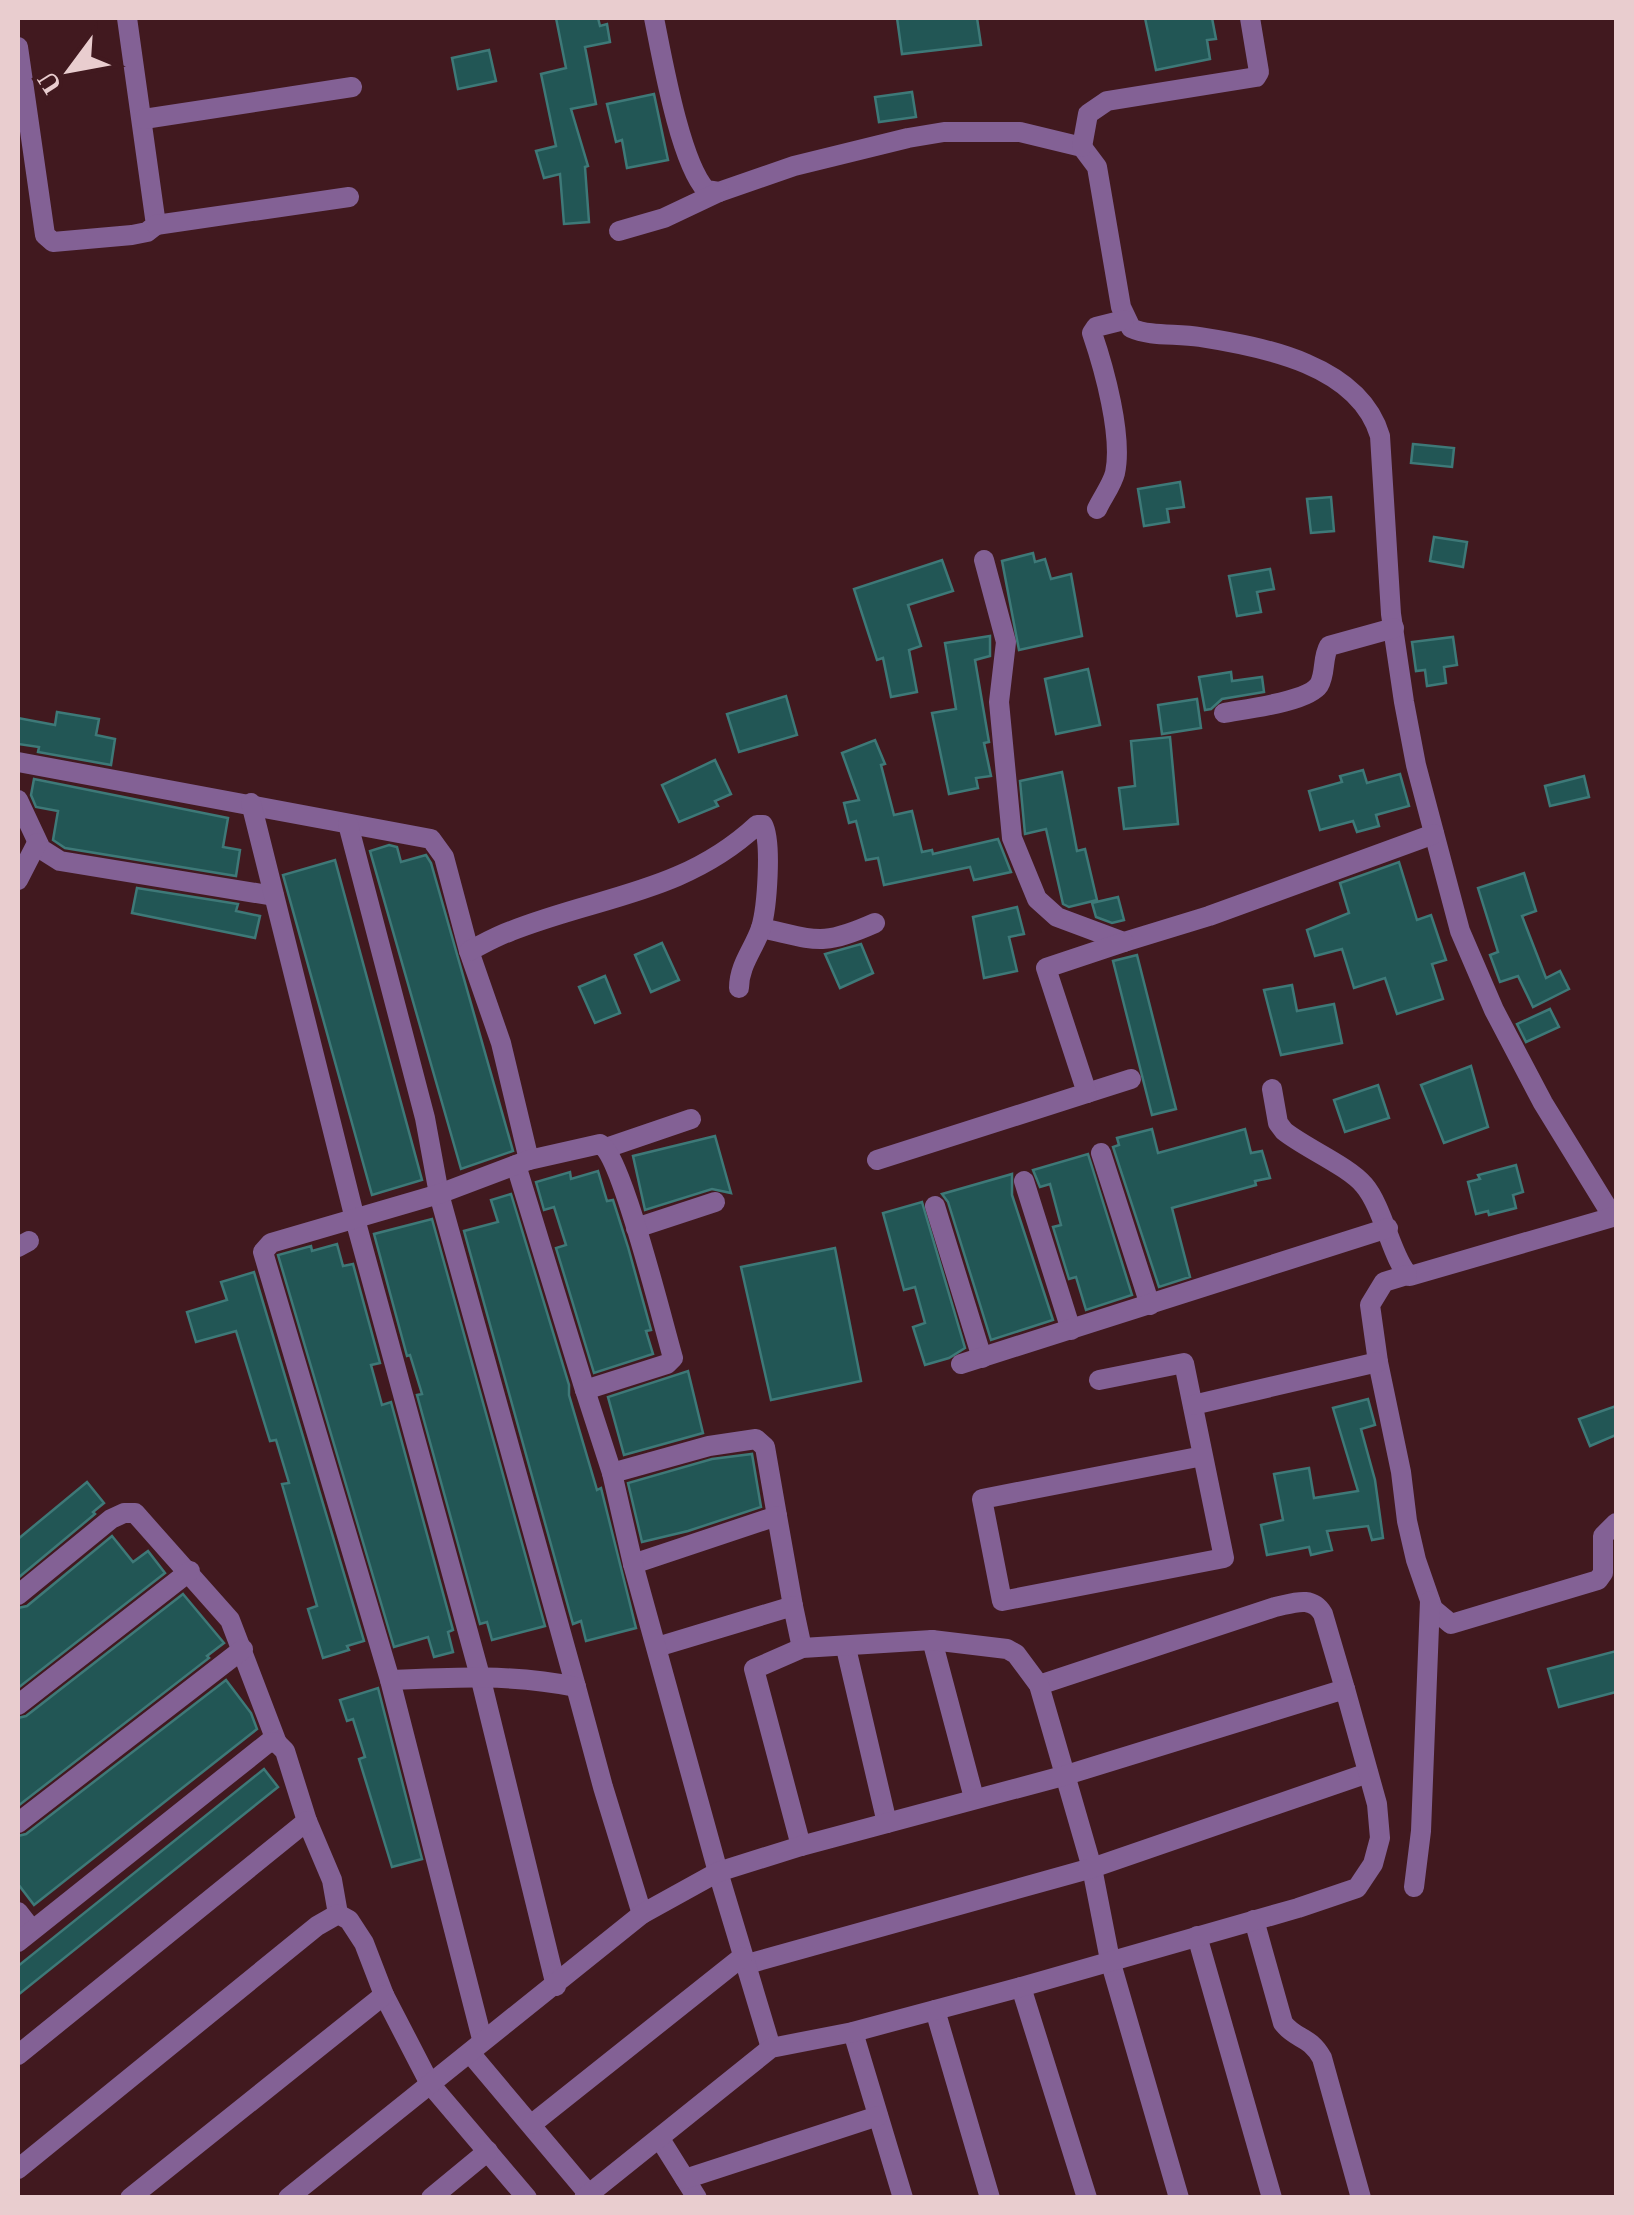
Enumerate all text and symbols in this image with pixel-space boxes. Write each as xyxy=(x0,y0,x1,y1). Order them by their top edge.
north arrow xyxy=(20,20,120,120)
text: U xyxy=(31,66,68,100)

